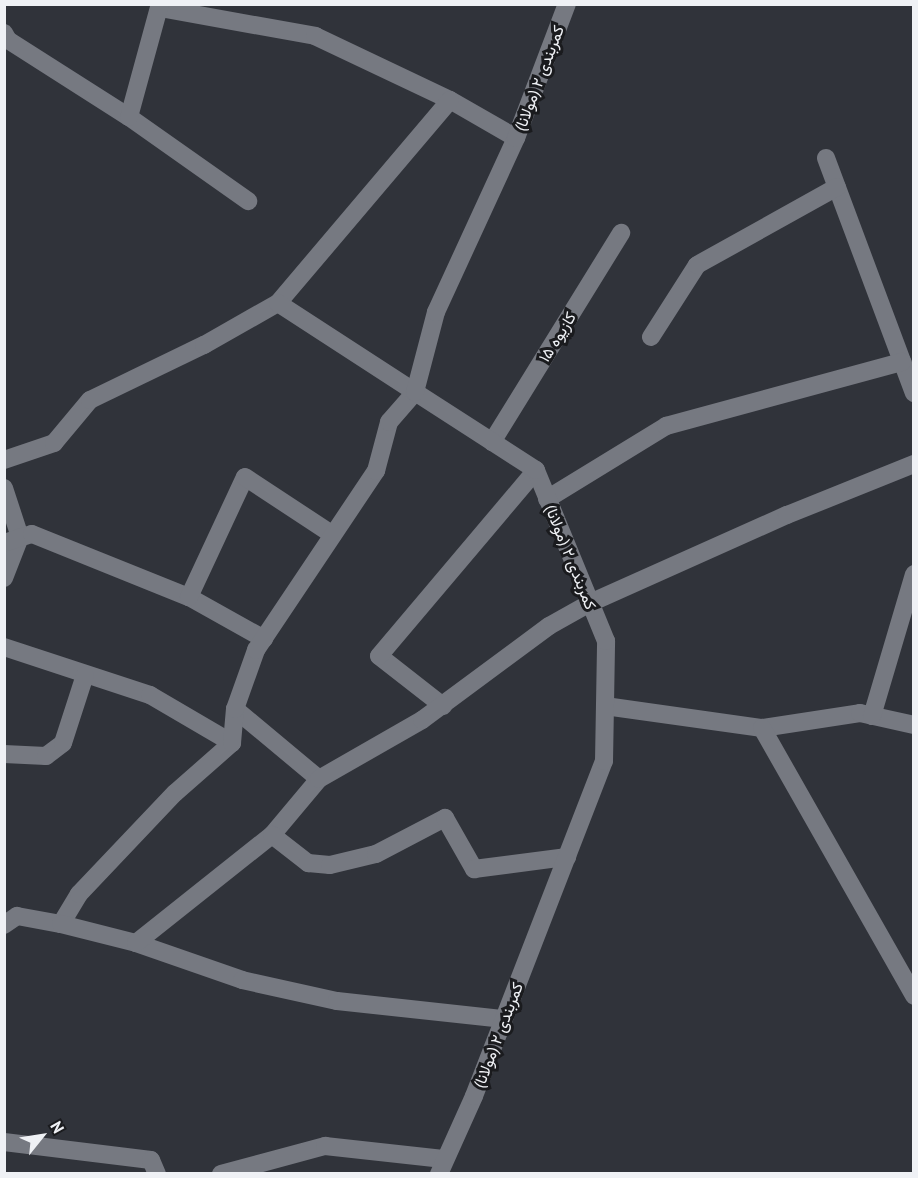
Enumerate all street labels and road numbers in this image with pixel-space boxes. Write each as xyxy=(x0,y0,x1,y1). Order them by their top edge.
street label: کمربندی ۲ (مولانا) xyxy=(510,23,568,133)
street label: کازیوه ۱۵ xyxy=(534,308,580,366)
street label: کمربندی ۲ (مولانا) xyxy=(541,502,601,612)
street label: کمربندی ۲ (مولانا) xyxy=(469,980,527,1090)

